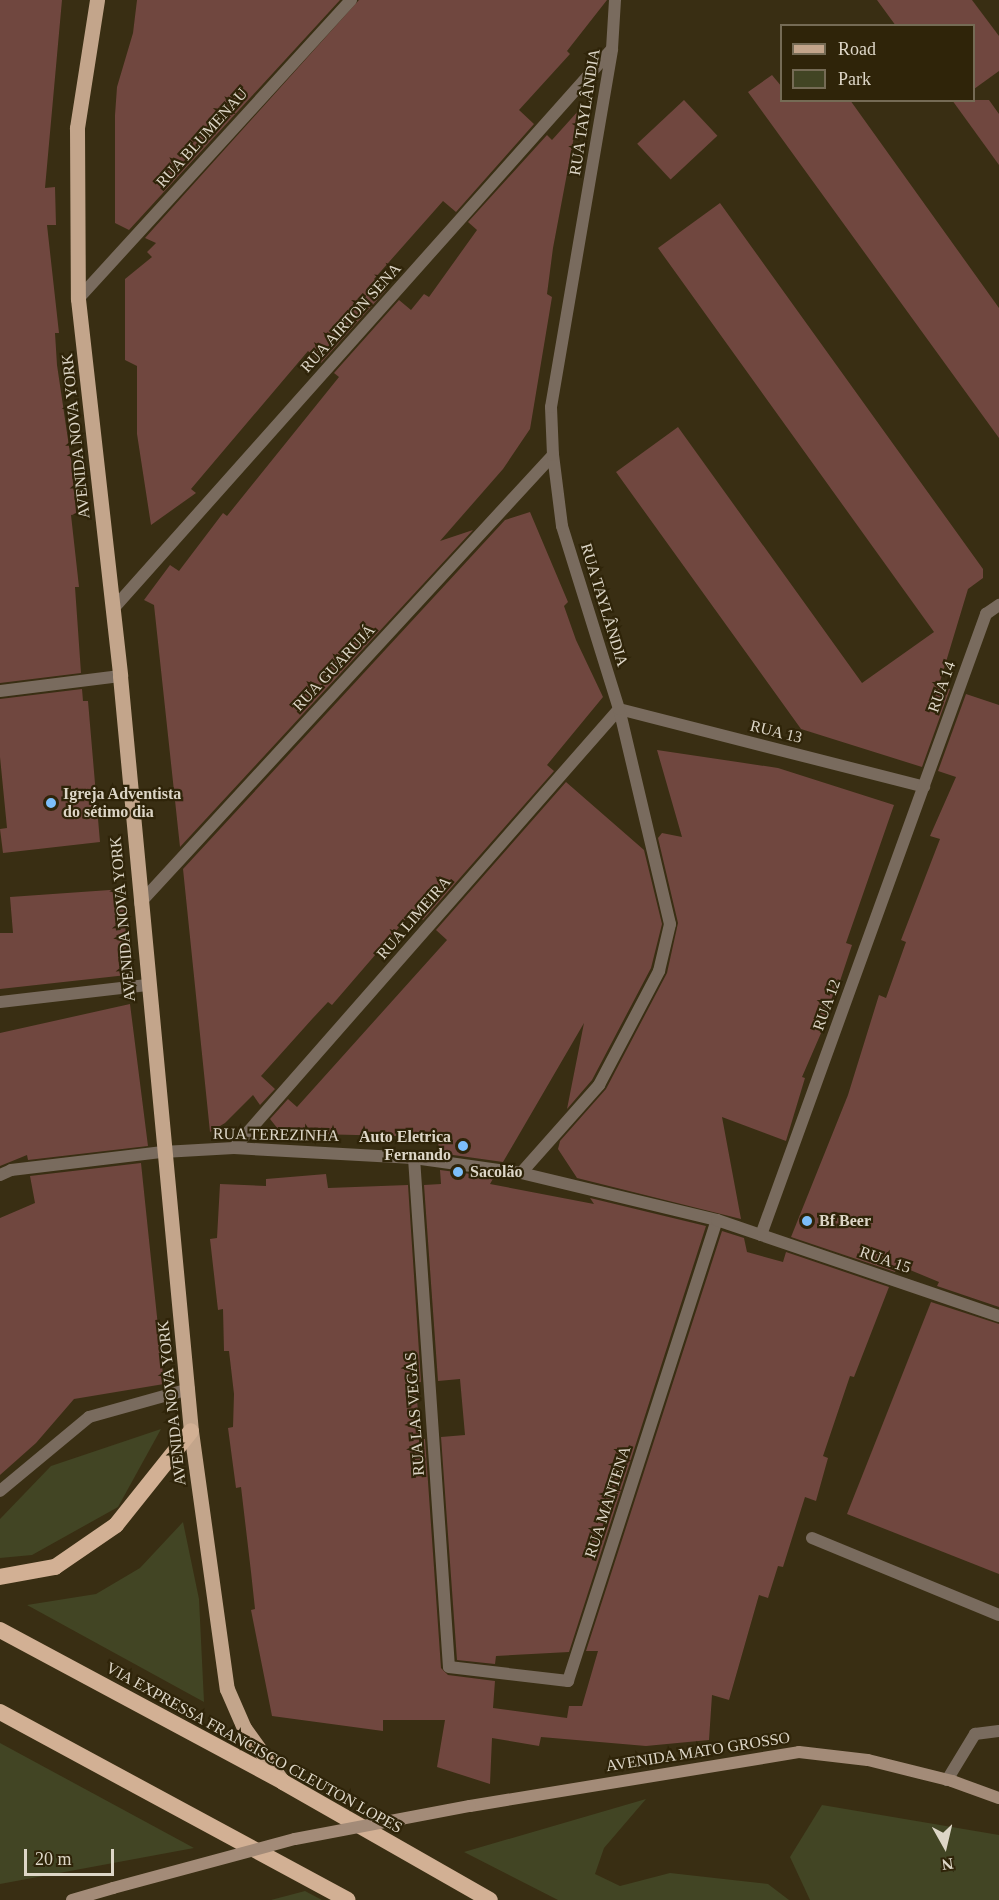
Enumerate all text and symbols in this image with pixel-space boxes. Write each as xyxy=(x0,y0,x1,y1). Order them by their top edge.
legend xyxy=(780,24,975,102)
text: Road xyxy=(838,39,876,59)
street label: RUA TAYLÂNDIA xyxy=(565,47,605,177)
text: Park xyxy=(838,69,871,89)
street label: RUA BLUMENAU xyxy=(152,84,252,192)
street label: RUA AIRTON SENA xyxy=(296,259,406,377)
street label: AVENIDA NOVA YORK xyxy=(58,351,94,521)
street label: RUA TAYLÂNDIA xyxy=(576,540,632,670)
street label: RUA GUARUJÁ xyxy=(289,620,379,716)
street label: RUA 14 xyxy=(924,658,960,716)
street label: RUA 13 xyxy=(748,716,804,748)
place label: Igreja Adventista do sétimo dia xyxy=(63,784,182,822)
marker: Igreja Adventista do sétimo dia xyxy=(44,796,58,810)
street label: AVENIDA NOVA YORK xyxy=(106,834,140,1004)
street label: RUA LIMEIRA xyxy=(372,872,456,964)
street label: RUA 12 xyxy=(809,976,845,1034)
street label: RUA TEREZINHA xyxy=(212,1124,340,1146)
place label: Auto Eletrica Fernando xyxy=(359,1127,451,1165)
marker: Auto Eletrica Fernando xyxy=(456,1139,470,1153)
place label: Sacolão xyxy=(470,1162,522,1182)
marker: Sacolão xyxy=(451,1165,465,1179)
place label: Bf Beer xyxy=(819,1211,871,1231)
marker: Bf Beer xyxy=(800,1214,814,1228)
street label: RUA 15 xyxy=(856,1242,914,1278)
street label: AVENIDA NOVA YORK xyxy=(154,1318,190,1488)
street label: RUA LAS VEGAS xyxy=(401,1351,429,1477)
street label: RUA MANTENA xyxy=(581,1443,635,1561)
street label: VIA EXPRESSA FRANCISCO CLEUTON LOPES xyxy=(102,1658,406,1838)
street label: AVENIDA MATO GROSSO xyxy=(604,1728,792,1776)
north arrow xyxy=(915,1816,975,1876)
scale bar xyxy=(27,1837,117,1875)
text: 20 m xyxy=(35,1849,72,1869)
text: N xyxy=(941,1855,954,1874)

